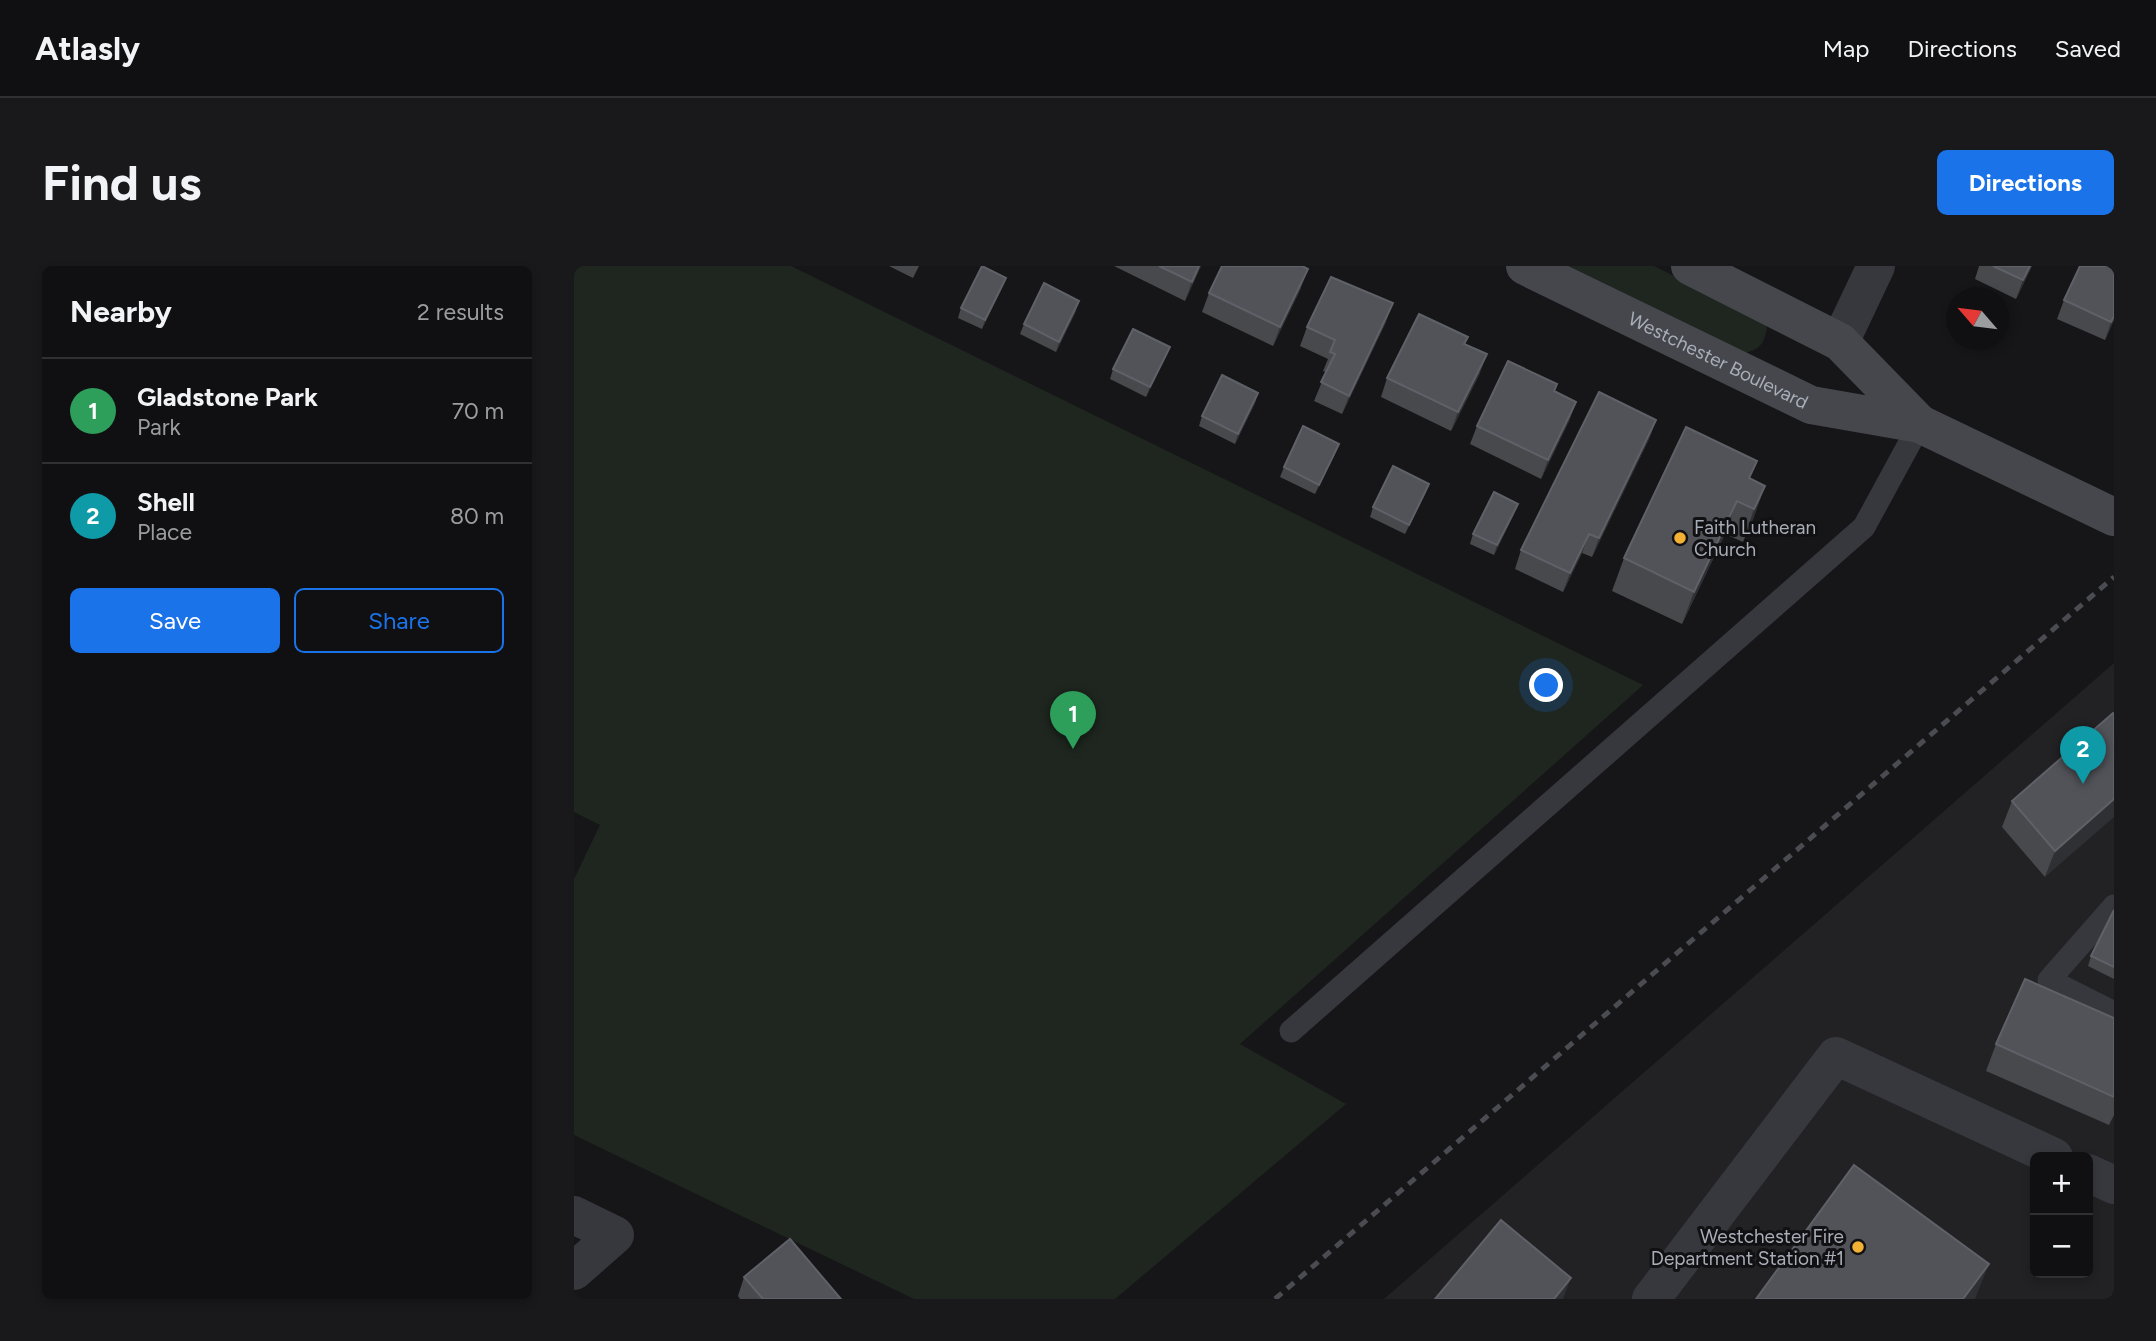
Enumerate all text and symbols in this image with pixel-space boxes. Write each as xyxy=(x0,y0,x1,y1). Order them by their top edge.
text: Atlasly xyxy=(35,29,140,68)
text: Map xyxy=(1823,34,1869,63)
text: Directions xyxy=(1907,34,2017,63)
text: Saved xyxy=(2055,34,2121,63)
button: Directions xyxy=(1937,150,2114,215)
text: Find us xyxy=(42,153,201,212)
north arrow xyxy=(1946,287,2009,350)
text: Nearby xyxy=(70,293,172,330)
text: 2 results xyxy=(417,298,504,326)
street label: Westchester Boulevard xyxy=(1625,307,1812,413)
text: Gladstone Park xyxy=(137,381,318,413)
text: 1 xyxy=(88,397,98,425)
text: 70 m xyxy=(452,397,504,425)
text: Park xyxy=(137,413,181,441)
text: Shell xyxy=(137,486,195,518)
text: 2 xyxy=(86,502,100,530)
text: 80 m xyxy=(450,502,504,530)
place label: Faith Lutheran Church xyxy=(1694,516,1816,561)
text: Place xyxy=(137,518,192,546)
marker: Faith Lutheran Church xyxy=(1672,530,1688,546)
button: Save xyxy=(70,588,280,653)
button: Share xyxy=(294,588,504,653)
your location xyxy=(1529,668,1563,702)
pin: 1 xyxy=(1050,691,1096,749)
pin: 2 xyxy=(2060,726,2106,784)
map controls xyxy=(2030,1152,2093,1278)
button: + xyxy=(2030,1152,2093,1215)
button: − xyxy=(2030,1215,2093,1278)
place label: Westchester Fire Department Station #1 xyxy=(1651,1225,1844,1270)
marker: Westchester Fire Department Station #1 xyxy=(1850,1239,1866,1255)

